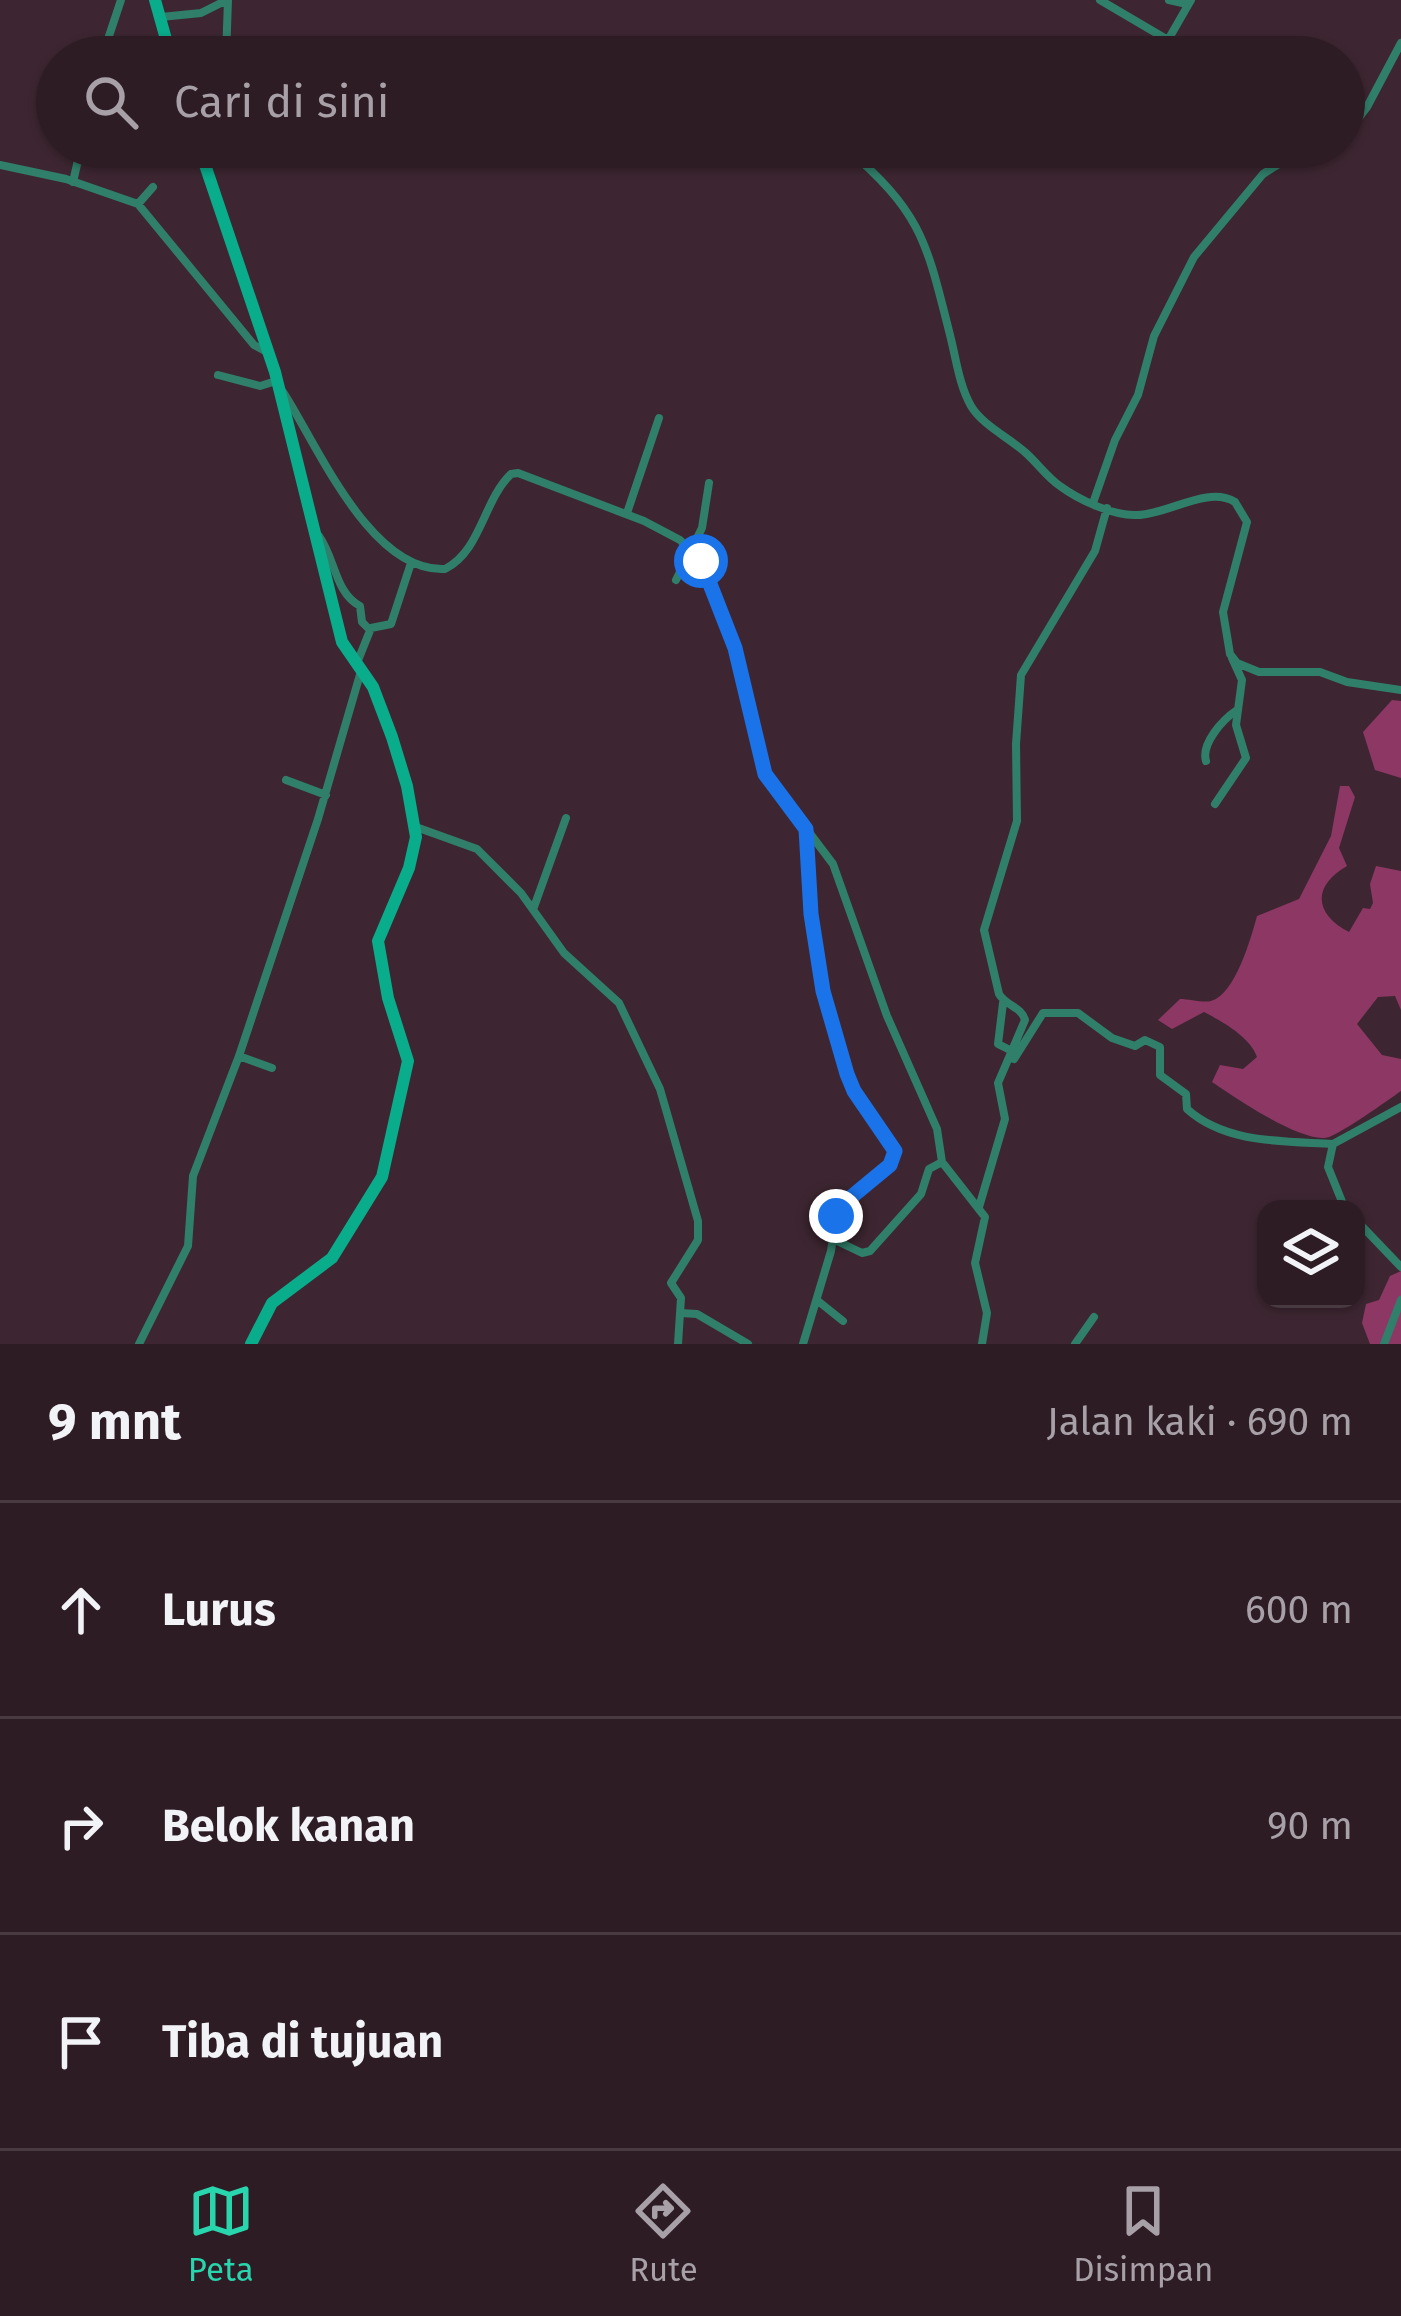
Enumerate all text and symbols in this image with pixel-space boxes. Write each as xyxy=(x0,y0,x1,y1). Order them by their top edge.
search box xyxy=(36,36,1365,168)
icon: search xyxy=(78,69,144,135)
text: Cari di sini xyxy=(174,75,390,129)
route start xyxy=(674,534,728,588)
route end xyxy=(809,1189,863,1243)
map controls xyxy=(1257,1200,1365,1308)
button: layers xyxy=(1257,1200,1365,1308)
text: 9 mnt xyxy=(48,1391,181,1453)
text: Jalan kaki · 690 m xyxy=(1047,1399,1353,1445)
icon: ahead xyxy=(48,1577,114,1643)
text: Lurus xyxy=(162,1583,276,1637)
text: 600 m xyxy=(1245,1587,1353,1633)
icon: right xyxy=(48,1793,114,1859)
text: Belok kanan xyxy=(162,1799,415,1853)
text: 90 m xyxy=(1267,1803,1353,1849)
icon: arrive xyxy=(48,2009,114,2075)
text: Tiba di tujuan xyxy=(162,2015,443,2069)
tab: Peta xyxy=(188,2178,254,2290)
tab: Rute xyxy=(629,2178,698,2290)
tab: Disimpan xyxy=(1073,2178,1213,2290)

